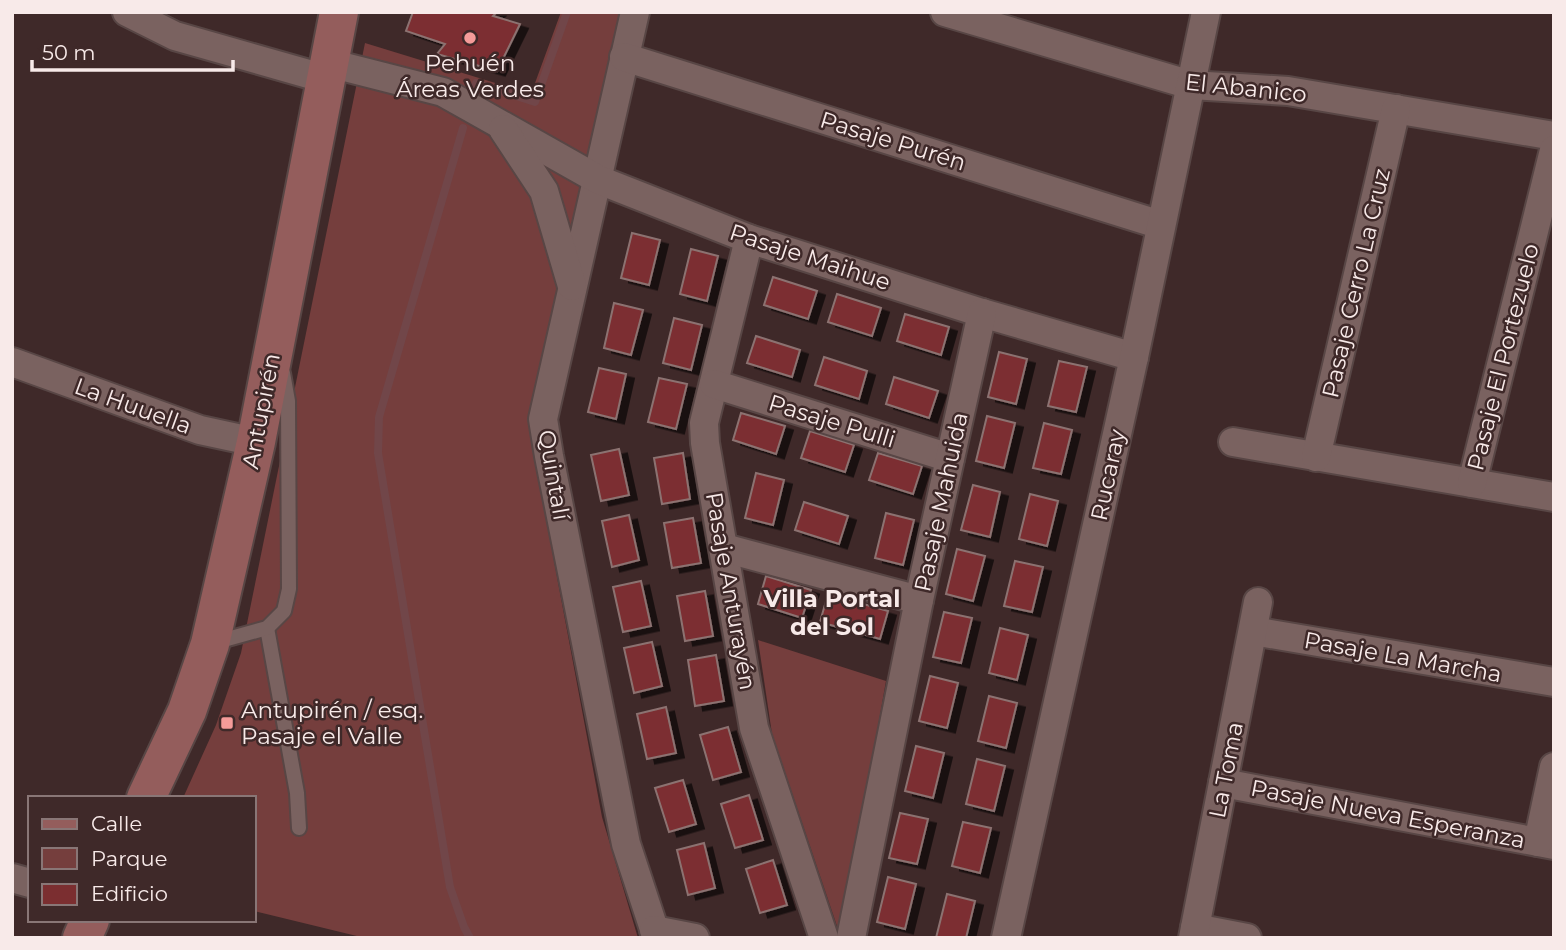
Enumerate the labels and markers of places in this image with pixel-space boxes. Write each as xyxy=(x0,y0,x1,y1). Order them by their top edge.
marker: Pehuén Áreas Verdes xyxy=(462,30,478,46)
place label: Pehuén Áreas Verdes xyxy=(396,49,544,103)
place label: Antupirén / esq. Pasaje el Valle xyxy=(241,696,423,750)
marker: Antupirén / esq. Pasaje el Valle xyxy=(219,715,235,731)

